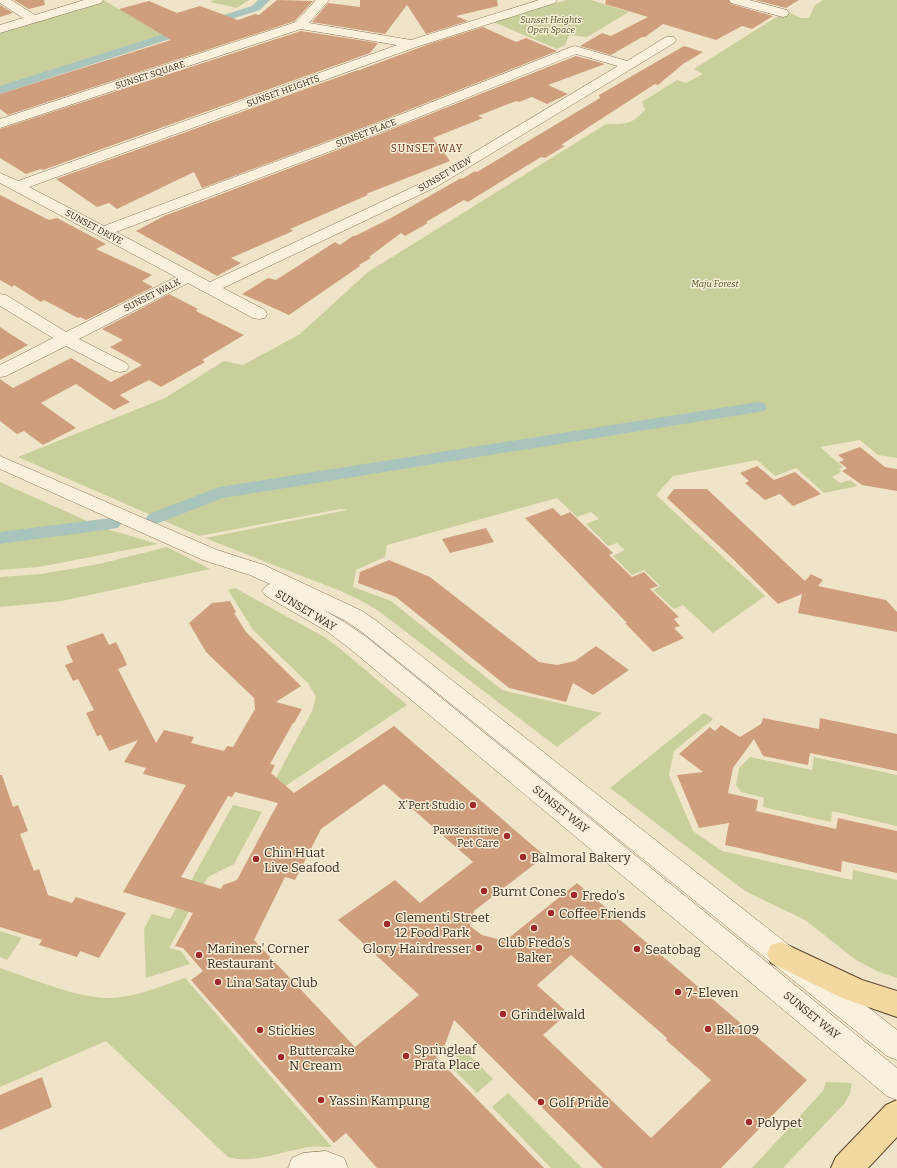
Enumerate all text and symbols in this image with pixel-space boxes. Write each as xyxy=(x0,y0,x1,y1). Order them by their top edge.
park label: Sunset Heights Open Space xyxy=(520,15,582,35)
street label: SUNSET SQUARE xyxy=(114,59,186,91)
street label: SUNSET HEIGHTS xyxy=(245,73,321,109)
street label: SUNSET PLACE xyxy=(334,117,398,149)
district label: SUNSET WAY xyxy=(391,143,463,155)
street label: SUNSET VIEW xyxy=(416,154,474,193)
street label: SUNSET DRIVE xyxy=(64,208,124,246)
street label: SUNSET WALK xyxy=(122,276,183,314)
park label: Maju Forest xyxy=(691,279,740,289)
street label: SUNSET WAY xyxy=(273,587,339,634)
street label: SUNSET WAY xyxy=(530,783,592,837)
place label: X'Pert Studio xyxy=(398,799,465,812)
marker: X'Pert Studio xyxy=(468,800,478,810)
place label: Pawsensitive Pet Care xyxy=(433,824,499,850)
marker: Pawsensitive Pet Care xyxy=(502,831,512,841)
place label: Chin Huat Live Seafood xyxy=(264,845,340,875)
place label: Balmoral Bakery xyxy=(531,850,631,865)
marker: Balmoral Bakery xyxy=(518,852,528,862)
marker: Chin Huat Live Seafood xyxy=(251,854,261,864)
place label: Burnt Cones xyxy=(492,884,566,899)
marker: Burnt Cones xyxy=(479,886,489,896)
place label: Fredo's xyxy=(582,888,625,903)
marker: Fredo's xyxy=(569,890,579,900)
place label: Coffee Friends xyxy=(559,906,646,921)
marker: Coffee Friends xyxy=(546,908,556,918)
place label: Clementi Street 12 Food Park xyxy=(395,910,490,940)
marker: Clementi Street 12 Food Park xyxy=(382,919,392,929)
marker: Club Fredo’s Baker xyxy=(529,923,539,933)
place label: Club Fredo’s Baker xyxy=(498,935,570,965)
place label: Mariners' Corner Restaurant xyxy=(207,941,310,971)
place label: Glory Hairdresser xyxy=(363,941,471,956)
place label: Seatobag xyxy=(645,942,701,957)
marker: Glory Hairdresser xyxy=(474,943,484,953)
marker: Seatobag xyxy=(632,944,642,954)
marker: Mariners' Corner Restaurant xyxy=(194,950,204,960)
place label: Lina Satay Club xyxy=(226,975,318,990)
marker: Lina Satay Club xyxy=(213,977,223,987)
place label: 7-Eleven xyxy=(686,985,739,1000)
marker: 7-Eleven xyxy=(673,987,683,997)
street label: SUNSET WAY xyxy=(781,989,843,1043)
place label: Grindelwald xyxy=(511,1007,586,1022)
marker: Grindelwald xyxy=(498,1009,508,1019)
place label: Blk 109 xyxy=(716,1022,759,1037)
place label: Stickies xyxy=(268,1023,315,1038)
marker: Blk 109 xyxy=(703,1024,713,1034)
marker: Stickies xyxy=(255,1025,265,1035)
place label: Springleaf Prata Place xyxy=(414,1042,480,1072)
place label: Buttercake N Cream xyxy=(289,1043,355,1073)
marker: Springleaf Prata Place xyxy=(401,1051,411,1061)
marker: Buttercake N Cream xyxy=(276,1052,286,1062)
place label: Yassin Kampung xyxy=(329,1093,430,1108)
marker: Yassin Kampung xyxy=(316,1095,326,1105)
place label: Golf Pride xyxy=(549,1095,609,1110)
marker: Golf Pride xyxy=(536,1097,546,1107)
place label: Polypet xyxy=(757,1115,802,1130)
marker: Polypet xyxy=(744,1117,754,1127)

